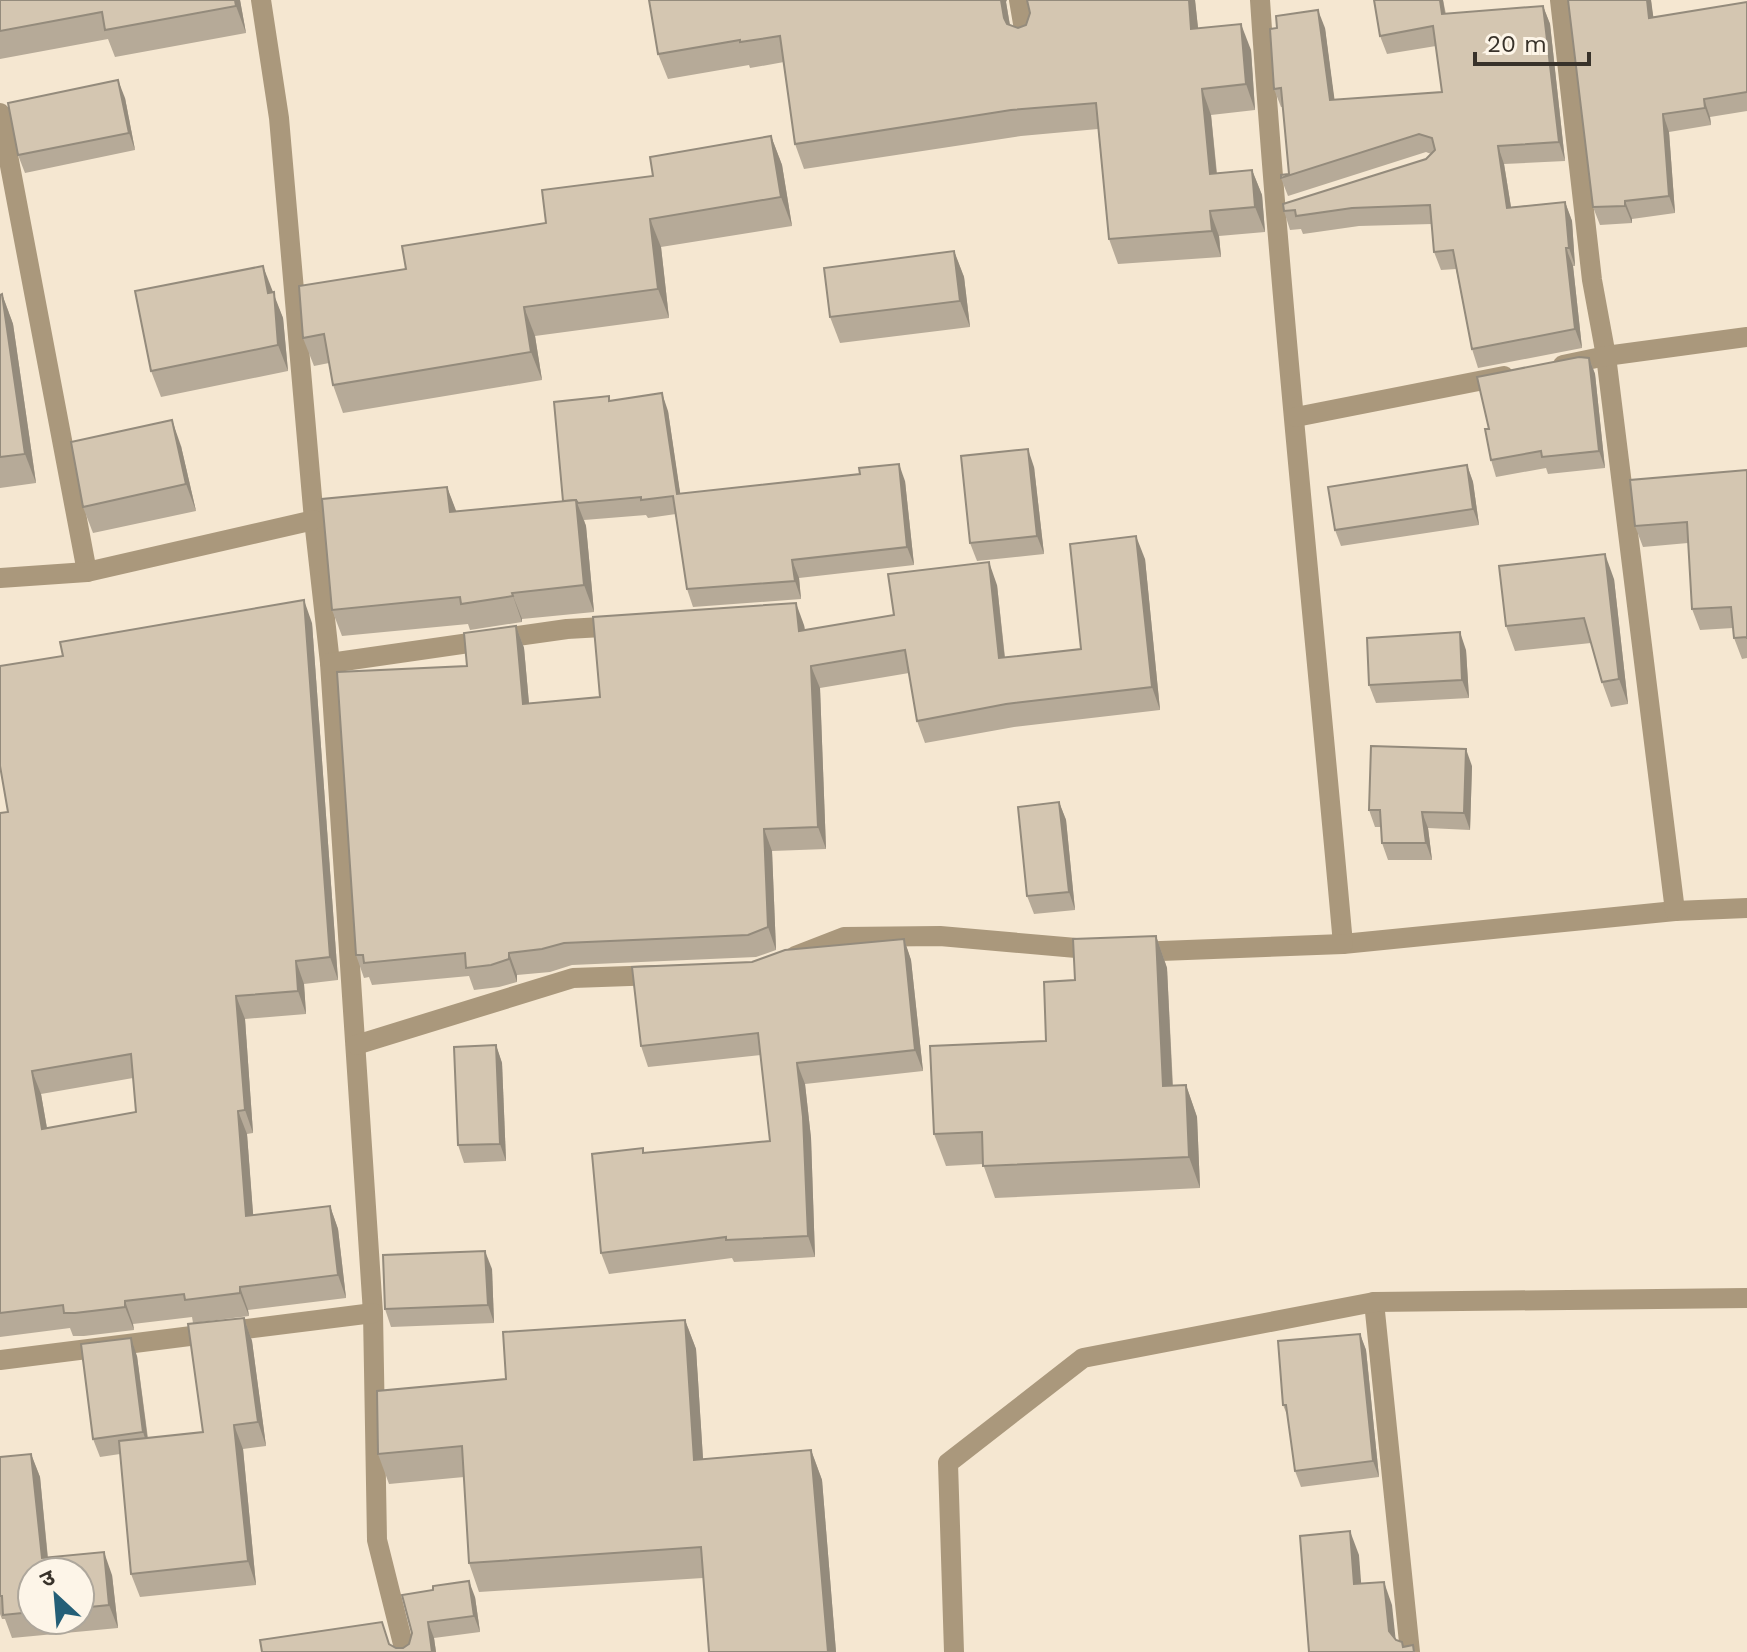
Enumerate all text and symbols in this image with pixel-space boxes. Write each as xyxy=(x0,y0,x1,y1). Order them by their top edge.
scale bar xyxy=(1475,16,1589,66)
text: 20 m xyxy=(1487,30,1547,58)
north arrow xyxy=(16,1556,96,1636)
text: उ xyxy=(36,1564,60,1593)

